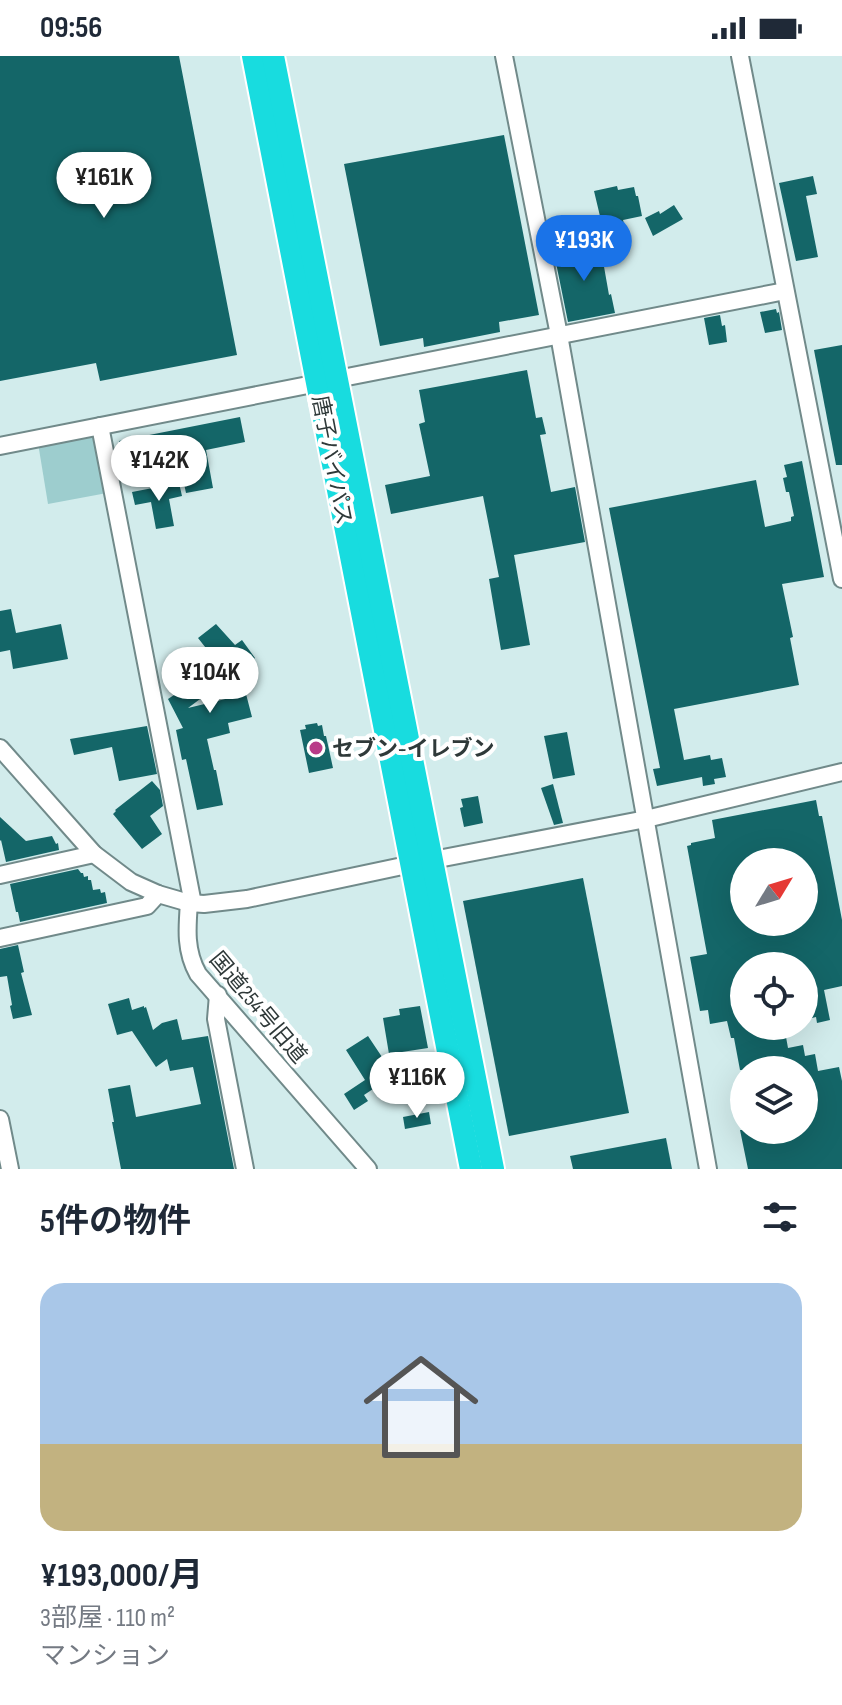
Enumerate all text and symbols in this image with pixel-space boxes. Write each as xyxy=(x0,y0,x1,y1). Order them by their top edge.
text: 09:56 xyxy=(40,10,103,46)
pin: ¥161K xyxy=(48,152,160,220)
text: ¥161K xyxy=(74,162,134,193)
pin: ¥193K xyxy=(528,215,640,283)
text: ¥193K xyxy=(554,225,614,256)
street label: 唐子バイパス xyxy=(306,393,357,527)
pin: ¥142K xyxy=(103,435,215,503)
text: ¥142K xyxy=(129,445,189,476)
pin: ¥104K xyxy=(154,647,266,715)
text: ¥104K xyxy=(180,657,240,688)
place label: セブン-イレブン xyxy=(332,736,494,763)
marker: セブン-イレブン xyxy=(307,739,325,757)
north arrow xyxy=(730,848,818,936)
map controls xyxy=(730,848,818,1144)
street label: 国道254号旧道 xyxy=(203,947,312,1069)
button: locate xyxy=(730,952,818,1040)
pin: ¥116K xyxy=(361,1052,473,1120)
button: layers xyxy=(730,1056,818,1144)
text: ¥116K xyxy=(388,1062,446,1093)
icon: filters xyxy=(758,1195,802,1239)
text: 5件の物件 xyxy=(40,1201,191,1242)
icon: home xyxy=(349,1335,493,1479)
text: ¥193,000/月 xyxy=(40,1555,203,1596)
text: 3部屋 · 110 m² xyxy=(40,1603,175,1634)
text: マンション xyxy=(40,1641,170,1672)

